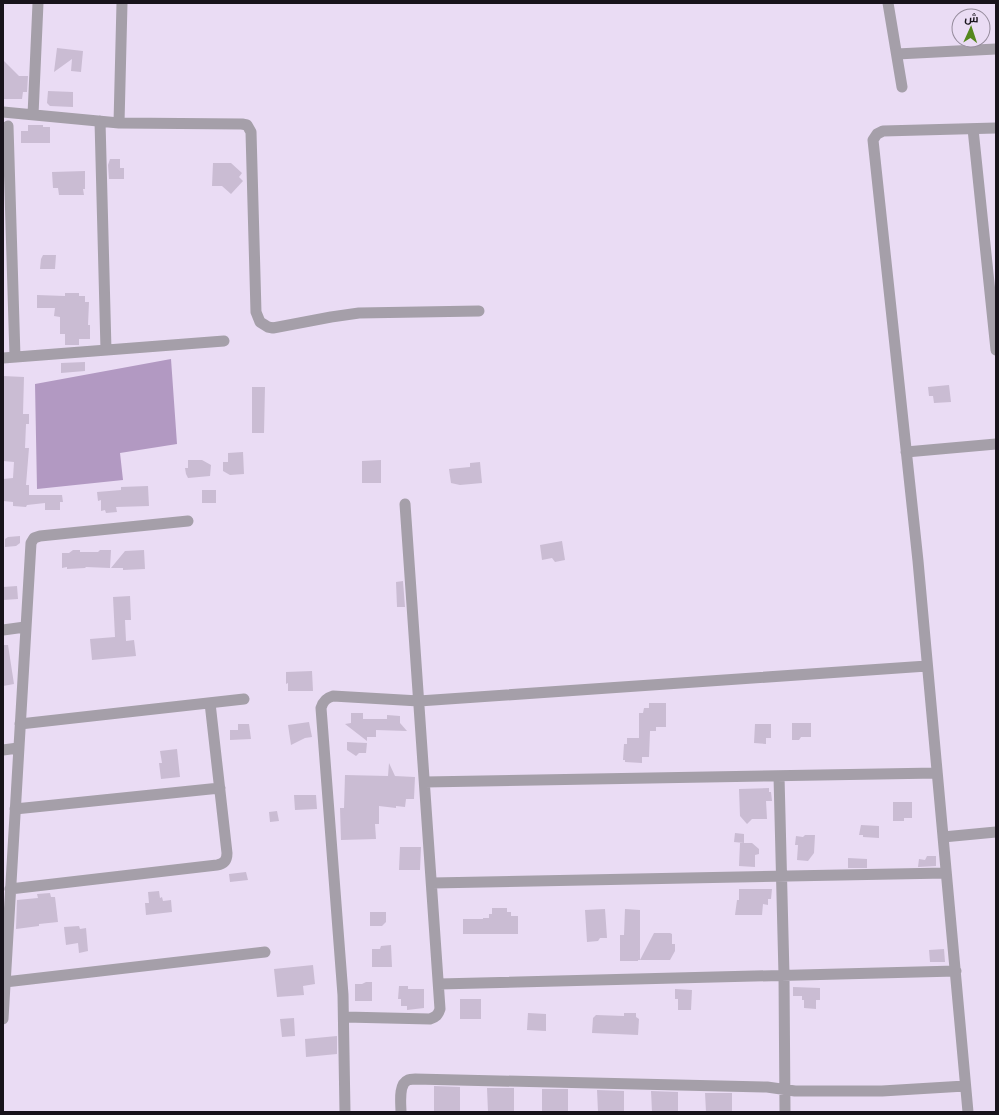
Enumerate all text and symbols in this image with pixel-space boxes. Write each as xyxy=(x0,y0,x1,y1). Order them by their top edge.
north arrow xyxy=(951,8,991,48)
text: ش xyxy=(964,12,979,25)

